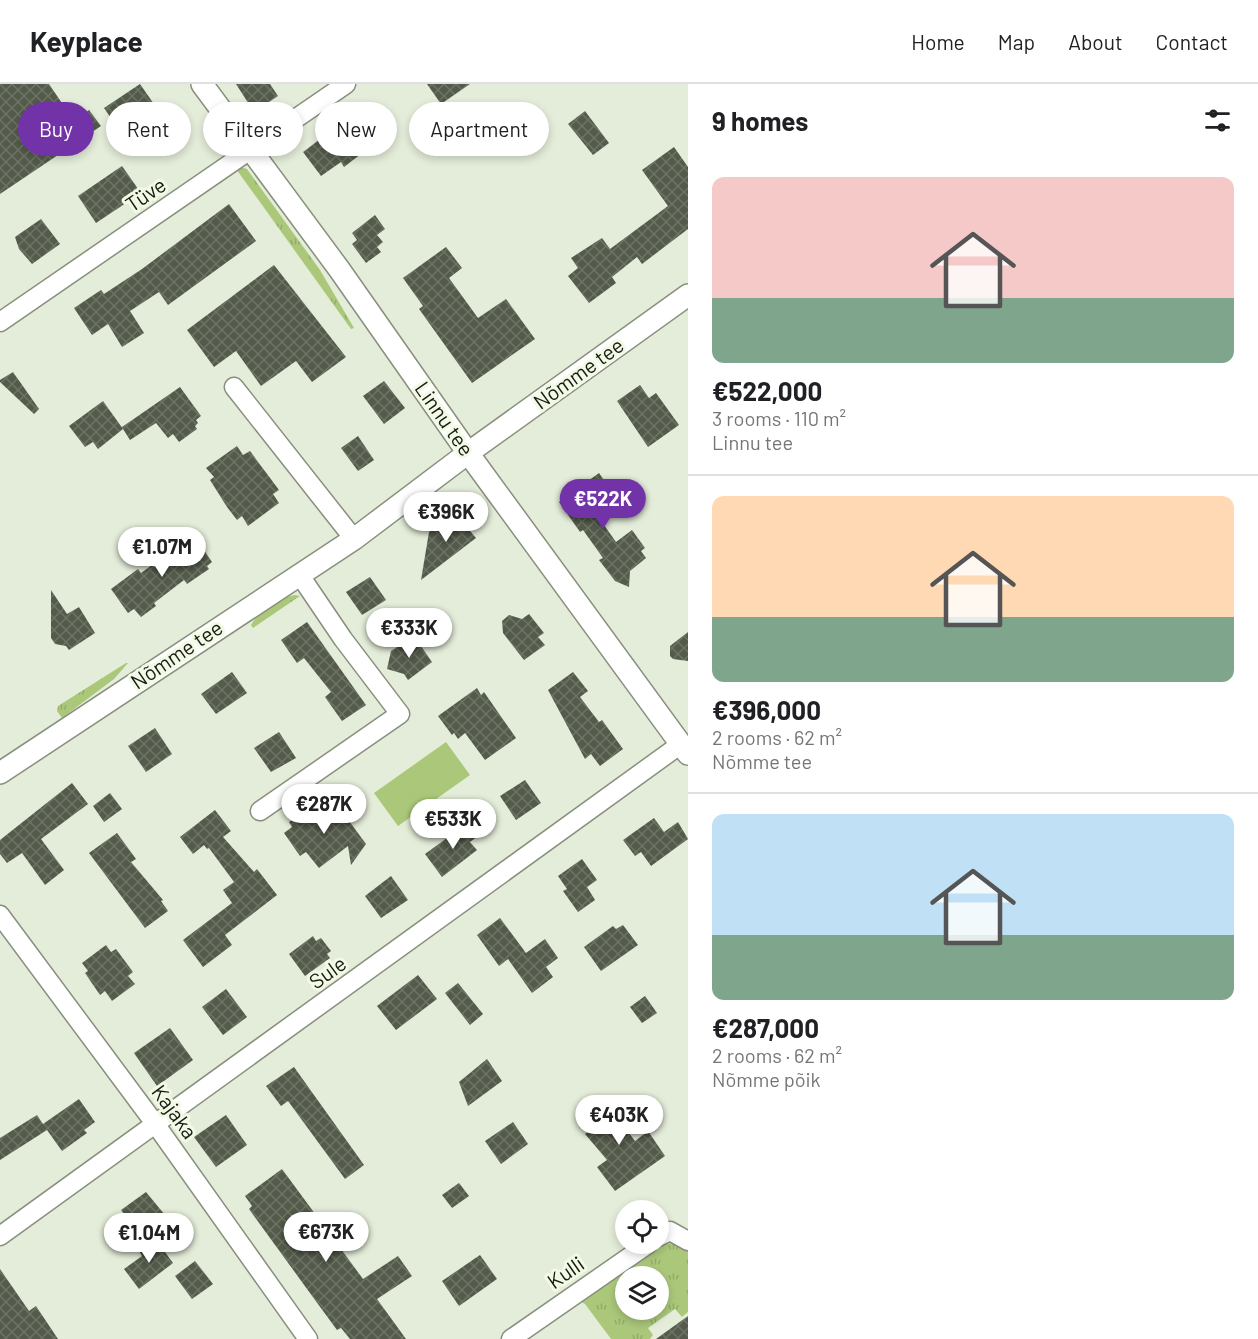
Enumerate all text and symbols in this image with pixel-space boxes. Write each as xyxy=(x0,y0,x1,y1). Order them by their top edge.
text: Keyplace xyxy=(30,24,143,58)
text: Home xyxy=(911,29,965,54)
text: Map xyxy=(998,29,1035,54)
text: About xyxy=(1068,29,1123,54)
text: Contact xyxy=(1156,29,1228,54)
chip: Buy xyxy=(18,102,94,156)
chip: Rent xyxy=(106,102,191,156)
chip: Filters xyxy=(203,102,303,156)
chip: New xyxy=(315,102,397,156)
chip: Apartment xyxy=(409,102,549,156)
icon: filters xyxy=(1201,104,1234,137)
text: 9 homes xyxy=(712,105,808,136)
street label: Tüve xyxy=(120,171,170,216)
icon: home xyxy=(919,216,1027,324)
street label: Nõmme tee xyxy=(528,332,628,414)
text: €522,000 xyxy=(712,375,822,406)
street label: Linnu tee xyxy=(411,376,480,460)
text: 3 rooms · 110 m² xyxy=(712,406,846,430)
text: Linnu tee xyxy=(712,430,793,454)
pin: €522K xyxy=(561,479,645,530)
text: €522K xyxy=(574,486,632,510)
pin: €396K xyxy=(404,492,488,543)
text: €396K xyxy=(417,499,475,523)
pin: €1.07M xyxy=(113,527,211,578)
text: €1.07M xyxy=(132,534,192,558)
icon: home xyxy=(919,535,1027,643)
pin: €333K xyxy=(367,608,451,659)
street label: Nõmme tee xyxy=(126,614,227,694)
text: €333K xyxy=(380,615,438,639)
text: €396,000 xyxy=(712,694,821,725)
text: 2 rooms · 62 m² xyxy=(712,725,842,749)
text: Nõmme tee xyxy=(712,749,812,773)
pin: €287K xyxy=(282,784,366,835)
text: €287K xyxy=(295,791,353,815)
pin: €533K xyxy=(411,799,495,850)
text: €533K xyxy=(424,806,482,830)
icon: home xyxy=(919,853,1027,961)
street label: Sule xyxy=(304,950,350,994)
text: €287,000 xyxy=(712,1012,819,1043)
text: 2 rooms · 62 m² xyxy=(712,1043,842,1067)
text: Nõmme põik xyxy=(712,1067,821,1091)
street label: Kajaka xyxy=(147,1079,203,1143)
pin: €403K xyxy=(577,1095,661,1146)
text: €403K xyxy=(589,1102,649,1126)
map controls xyxy=(615,1200,669,1320)
button: locate xyxy=(615,1200,669,1254)
pin: €673K xyxy=(284,1212,368,1263)
pin: €1.04M xyxy=(100,1213,198,1264)
text: €673K xyxy=(298,1219,354,1243)
text: €1.04M xyxy=(118,1220,180,1244)
street label: Kulli xyxy=(542,1250,588,1293)
button: layers xyxy=(615,1266,669,1320)

